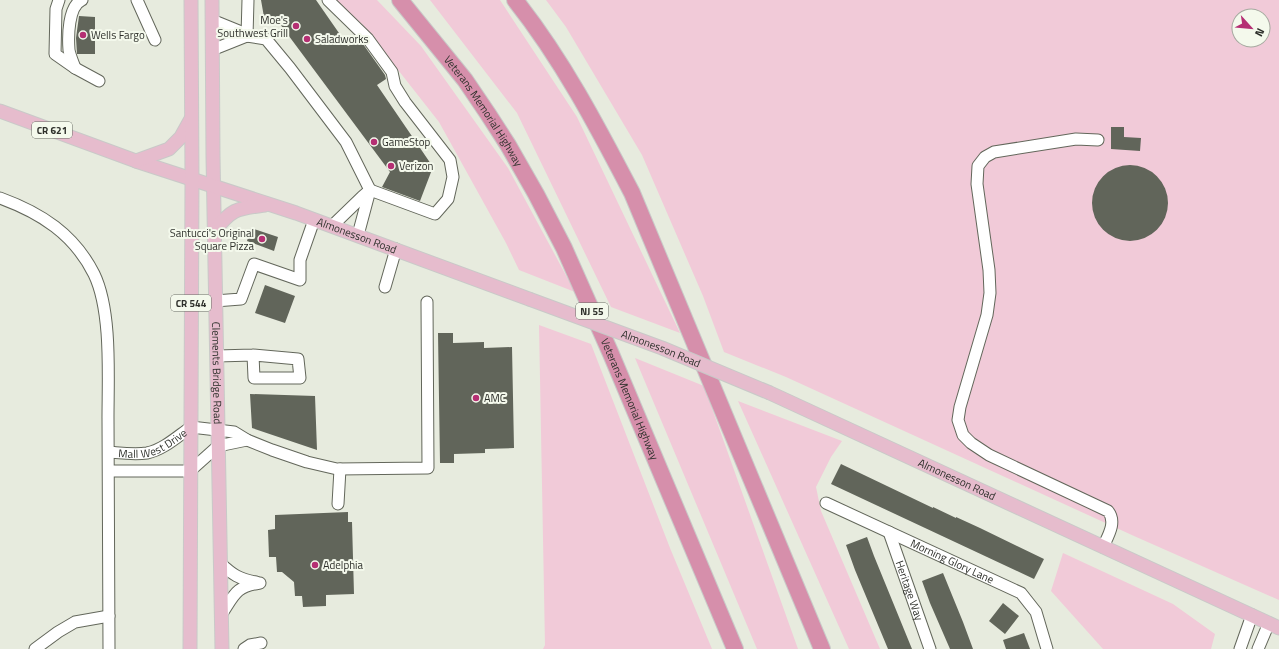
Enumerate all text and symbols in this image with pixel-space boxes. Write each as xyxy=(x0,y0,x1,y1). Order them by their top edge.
north arrow xyxy=(1231,8,1271,48)
place label: Moe's Southwest Grill xyxy=(217,12,288,41)
marker: Moe's Southwest Grill xyxy=(291,21,301,31)
text: N xyxy=(1251,26,1269,40)
place label: Wells Fargo xyxy=(91,27,145,43)
marker: Wells Fargo xyxy=(78,30,88,40)
place label: Saladworks xyxy=(315,31,369,47)
marker: Saladworks xyxy=(302,34,312,44)
street label: Veterans Memorial Highway xyxy=(440,52,527,170)
road number: CR 621 xyxy=(32,122,72,138)
place label: GameStop xyxy=(382,134,431,150)
marker: GameStop xyxy=(369,137,379,147)
place label: Verizon xyxy=(399,158,434,174)
marker: Verizon xyxy=(386,161,396,171)
street label: Almonesson Road xyxy=(315,213,399,258)
place label: Santucci's Original Square Pizza xyxy=(170,225,254,254)
marker: Santucci's Original Square Pizza xyxy=(257,234,267,244)
road number: CR 544 xyxy=(171,295,211,311)
road number: NJ 55 xyxy=(576,303,608,319)
street label: Clements Bridge Road xyxy=(208,322,226,425)
street label: Almonesson Road xyxy=(619,326,703,371)
street label: Veterans Memorial Highway xyxy=(597,336,663,463)
place label: AMC xyxy=(484,390,506,406)
marker: AMC xyxy=(471,393,481,403)
street label: Mall West Drive xyxy=(118,424,190,462)
street label: Almonesson Road xyxy=(916,455,999,504)
street label: Morning Glory Lane xyxy=(908,535,997,588)
place label: Adelphia xyxy=(323,557,364,573)
street label: Heritage Way xyxy=(892,558,928,623)
marker: Adelphia xyxy=(310,560,320,570)

